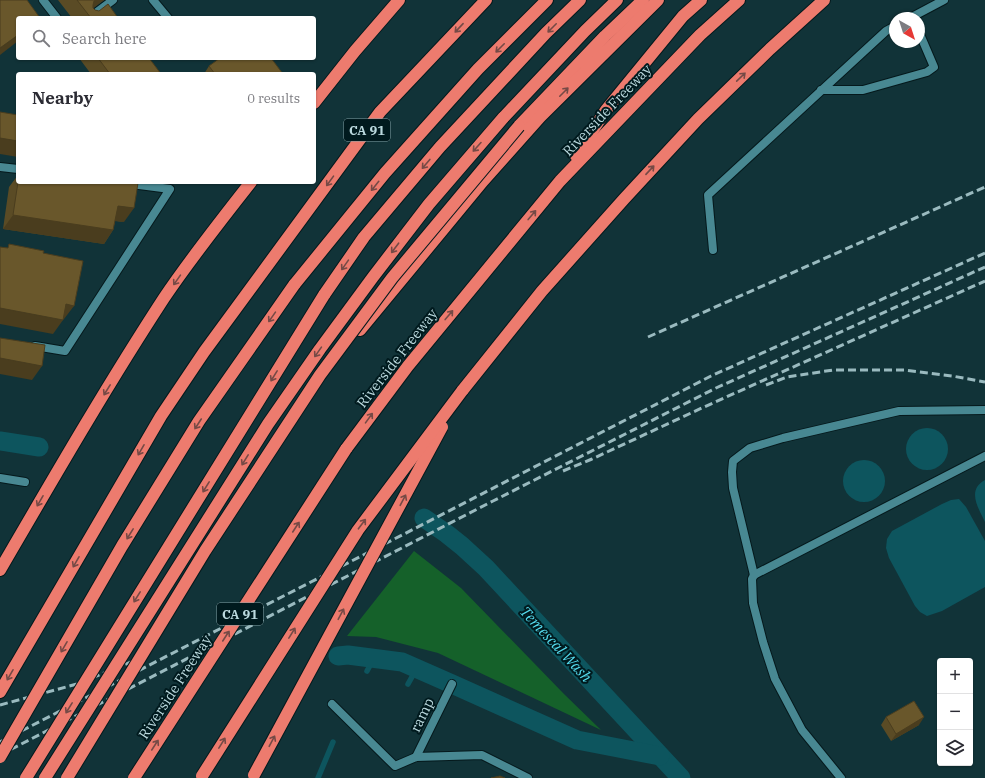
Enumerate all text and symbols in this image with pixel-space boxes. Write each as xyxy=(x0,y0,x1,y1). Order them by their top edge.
north arrow xyxy=(889,12,925,48)
search box xyxy=(16,16,316,60)
one-way arrow xyxy=(455,23,464,33)
one-way arrow xyxy=(547,23,557,33)
icon: search xyxy=(30,27,52,49)
text: Search here xyxy=(62,29,147,48)
one-way arrow xyxy=(495,43,504,53)
street label: Riverside Freeway xyxy=(559,60,656,160)
one-way arrow xyxy=(736,72,746,82)
text: Nearby xyxy=(32,87,93,109)
one-way arrow xyxy=(560,87,569,97)
text: 0 results xyxy=(247,90,300,107)
road number: CA 91 xyxy=(344,119,390,141)
one-way arrow xyxy=(473,142,482,152)
one-way arrow xyxy=(421,159,430,169)
one-way arrow xyxy=(646,165,655,175)
one-way arrow xyxy=(326,175,334,186)
one-way arrow xyxy=(370,180,379,191)
one-way arrow xyxy=(527,210,536,220)
one-way arrow xyxy=(391,242,399,253)
one-way arrow xyxy=(341,260,349,271)
one-way arrow xyxy=(173,275,181,286)
street label: Riverside Freeway xyxy=(353,304,442,411)
one-way arrow xyxy=(445,310,454,321)
one-way arrow xyxy=(268,311,276,322)
one-way arrow xyxy=(314,346,322,357)
one-way arrow xyxy=(270,370,278,381)
one-way arrow xyxy=(102,384,110,396)
one-way arrow xyxy=(365,412,374,423)
one-way arrow xyxy=(194,418,202,429)
one-way arrow xyxy=(137,444,145,456)
one-way arrow xyxy=(241,454,249,465)
one-way arrow xyxy=(201,481,209,493)
one-way arrow xyxy=(400,494,407,506)
one-way arrow xyxy=(36,495,44,507)
one-way arrow xyxy=(358,518,366,529)
one-way arrow xyxy=(292,522,300,533)
one-way arrow xyxy=(125,528,133,540)
one-way arrow xyxy=(71,556,79,568)
one-way arrow xyxy=(133,591,141,603)
water label: Temescal Wash xyxy=(516,602,596,686)
road number: CA 91 xyxy=(217,603,263,625)
one-way arrow xyxy=(338,608,345,620)
one-way arrow xyxy=(288,628,296,639)
street label: Riverside Freeway xyxy=(135,631,216,743)
one-way arrow xyxy=(222,631,230,642)
one-way arrow xyxy=(60,641,68,653)
map controls xyxy=(937,658,973,766)
button: + xyxy=(937,658,973,694)
one-way arrow xyxy=(6,669,14,681)
button: − xyxy=(937,694,973,730)
street label: ramp xyxy=(406,695,438,735)
one-way arrow xyxy=(65,702,73,713)
button: layers xyxy=(937,730,973,766)
one-way arrow xyxy=(269,735,277,747)
one-way arrow xyxy=(219,737,227,749)
one-way arrow xyxy=(152,739,160,751)

